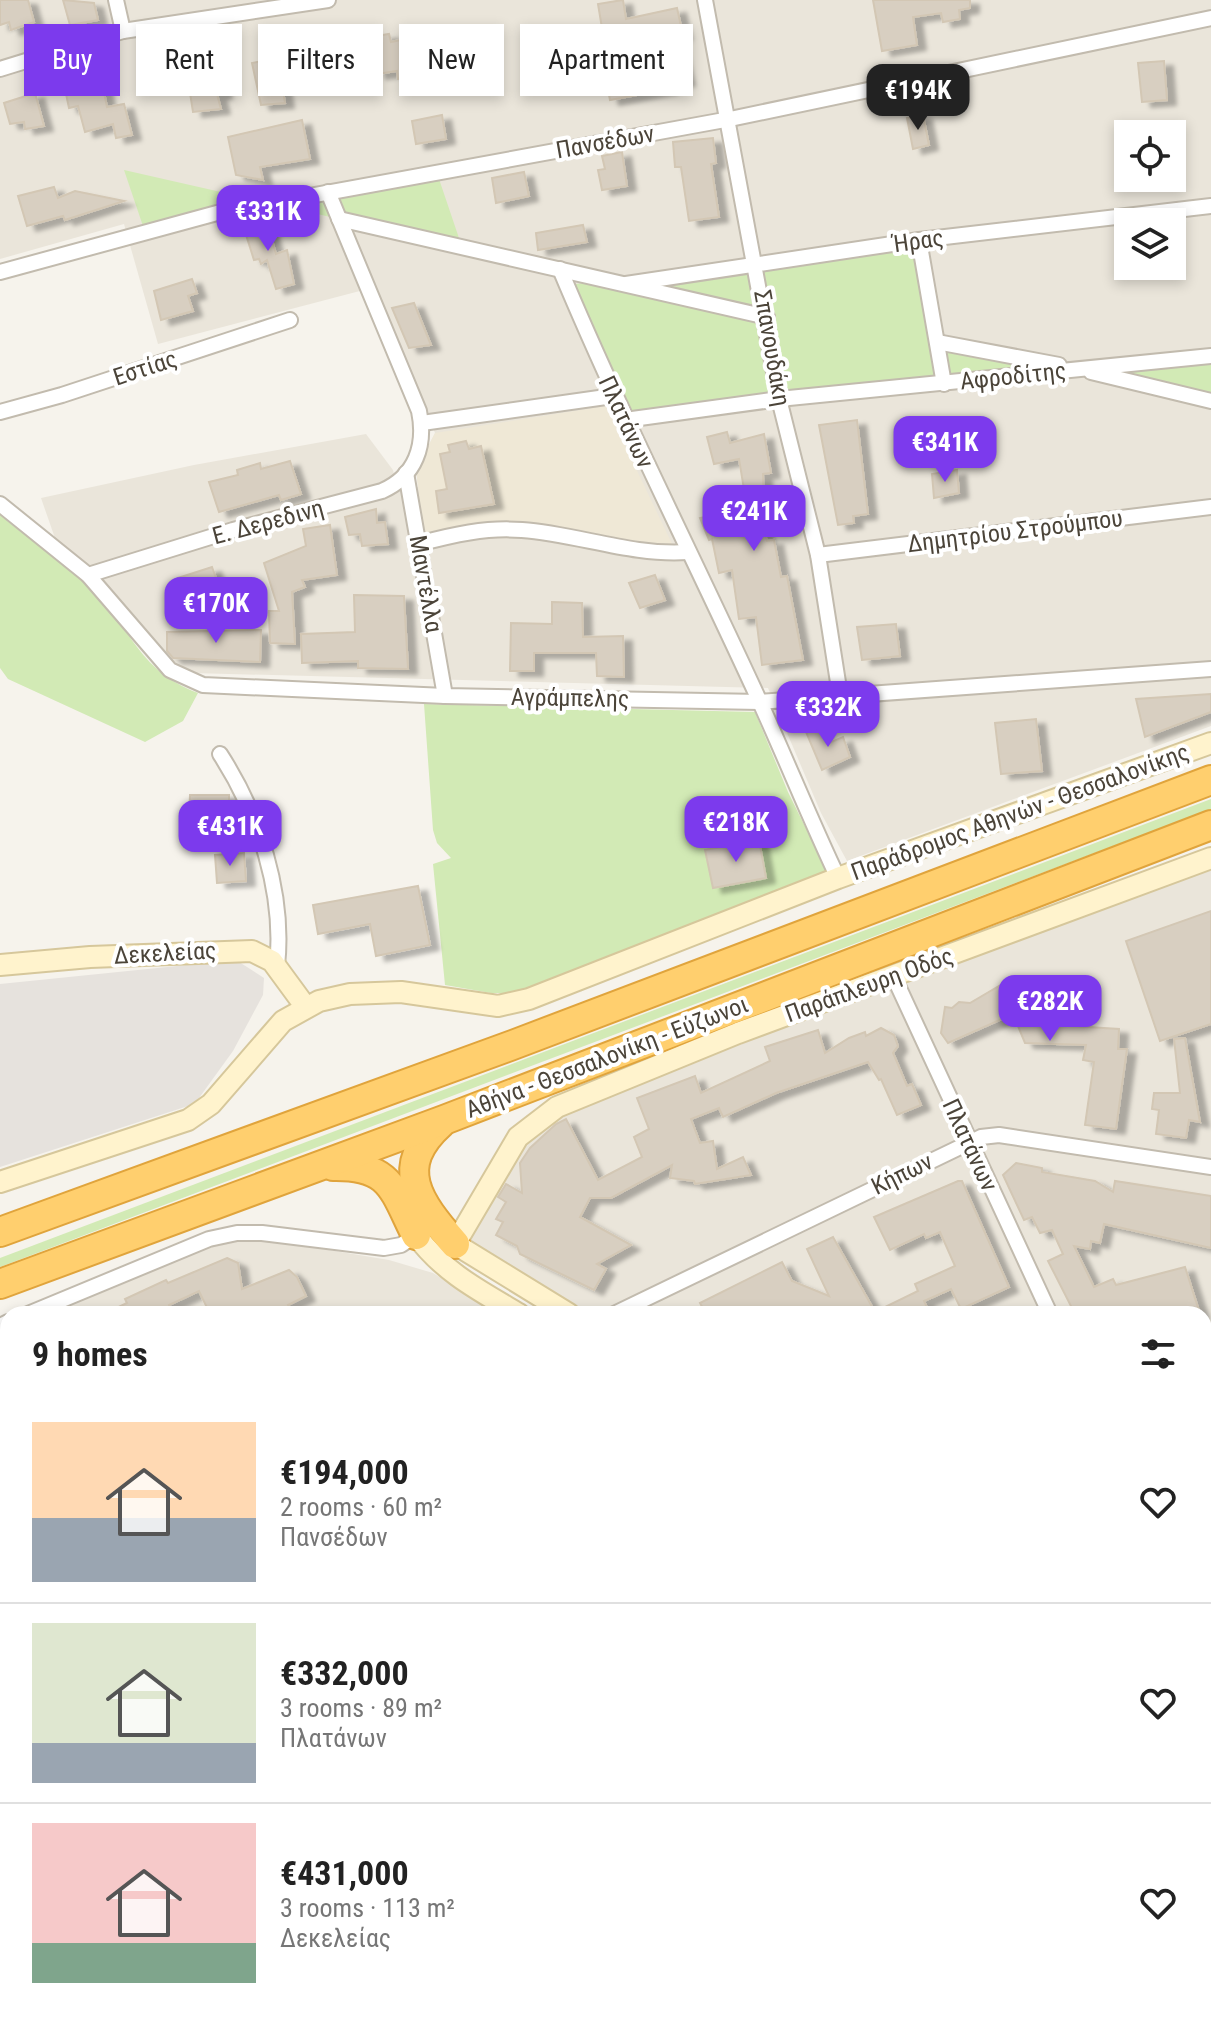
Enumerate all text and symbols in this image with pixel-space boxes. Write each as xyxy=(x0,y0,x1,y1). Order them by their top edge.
chip: Buy xyxy=(24,24,120,96)
chip: Rent xyxy=(136,24,242,96)
chip: Filters xyxy=(258,24,383,96)
chip: New xyxy=(399,24,504,96)
chip: Apartment xyxy=(520,24,693,96)
pin: €194K xyxy=(862,64,974,132)
text: €194K xyxy=(885,75,951,105)
street label: Πανσέδων xyxy=(554,120,656,164)
map controls xyxy=(1114,120,1186,280)
button: locate xyxy=(1114,120,1186,192)
pin: €331K xyxy=(212,185,324,253)
text: €331K xyxy=(235,196,301,226)
button: layers xyxy=(1114,208,1186,280)
street label: Ήρας xyxy=(890,224,945,259)
street label: Σπανουδάκη xyxy=(748,288,796,408)
street label: Εστίας xyxy=(110,345,180,391)
street label: Αφροδίτης xyxy=(959,357,1067,395)
street label: Πλατάνων xyxy=(592,371,660,473)
pin: €341K xyxy=(889,416,1001,484)
text: €341K xyxy=(912,427,978,457)
pin: €241K xyxy=(698,485,810,553)
street label: Ε. Δερεδινη xyxy=(209,494,327,550)
text: €241K xyxy=(721,496,787,526)
street label: Δημητρίου Στρούμπου xyxy=(906,504,1124,558)
street label: Μαντέλλα xyxy=(404,533,448,635)
pin: €170K xyxy=(160,577,272,645)
text: €170K xyxy=(183,588,249,618)
pin: €332K xyxy=(772,681,884,749)
street label: Αγράμπελης xyxy=(511,683,629,713)
text: €332K xyxy=(795,692,861,722)
street label: Παράδρομος Αθηνών - Θεσσαλονίκης xyxy=(847,738,1193,886)
pin: €218K xyxy=(680,796,792,864)
pin: €431K xyxy=(174,800,286,868)
text: €218K xyxy=(703,807,769,837)
text: €431K xyxy=(197,811,263,841)
street label: Δεκελείας xyxy=(113,936,217,970)
street label: Παράπλευρη Οδός xyxy=(781,942,957,1028)
pin: €282K xyxy=(994,975,1106,1043)
text: €282K xyxy=(1017,986,1083,1016)
street label: Αθήνα - Θεσσαλονίκη - Εύζωνοι xyxy=(462,990,752,1124)
street label: Πλατάνων xyxy=(936,1094,1004,1196)
street label: Κήπων xyxy=(867,1147,937,1201)
icon: filters xyxy=(1136,1332,1180,1376)
text: 9 homes xyxy=(32,1334,148,1374)
text: €194,000 xyxy=(280,1452,409,1492)
icon: home xyxy=(96,1454,192,1550)
icon: heart xyxy=(1136,1480,1180,1524)
text: 2 rooms · 60 m² xyxy=(280,1492,442,1522)
text: Πανσέδων xyxy=(280,1522,388,1552)
text: €332,000 xyxy=(280,1653,409,1693)
icon: home xyxy=(96,1655,192,1751)
icon: heart xyxy=(1136,1681,1180,1725)
text: 3 rooms · 89 m² xyxy=(280,1693,442,1723)
text: Πλατάνων xyxy=(280,1723,387,1753)
text: €431,000 xyxy=(280,1853,409,1893)
icon: home xyxy=(96,1855,192,1951)
icon: heart xyxy=(1136,1881,1180,1925)
text: 3 rooms · 113 m² xyxy=(280,1893,455,1923)
text: Δεκελείας xyxy=(280,1923,391,1953)

